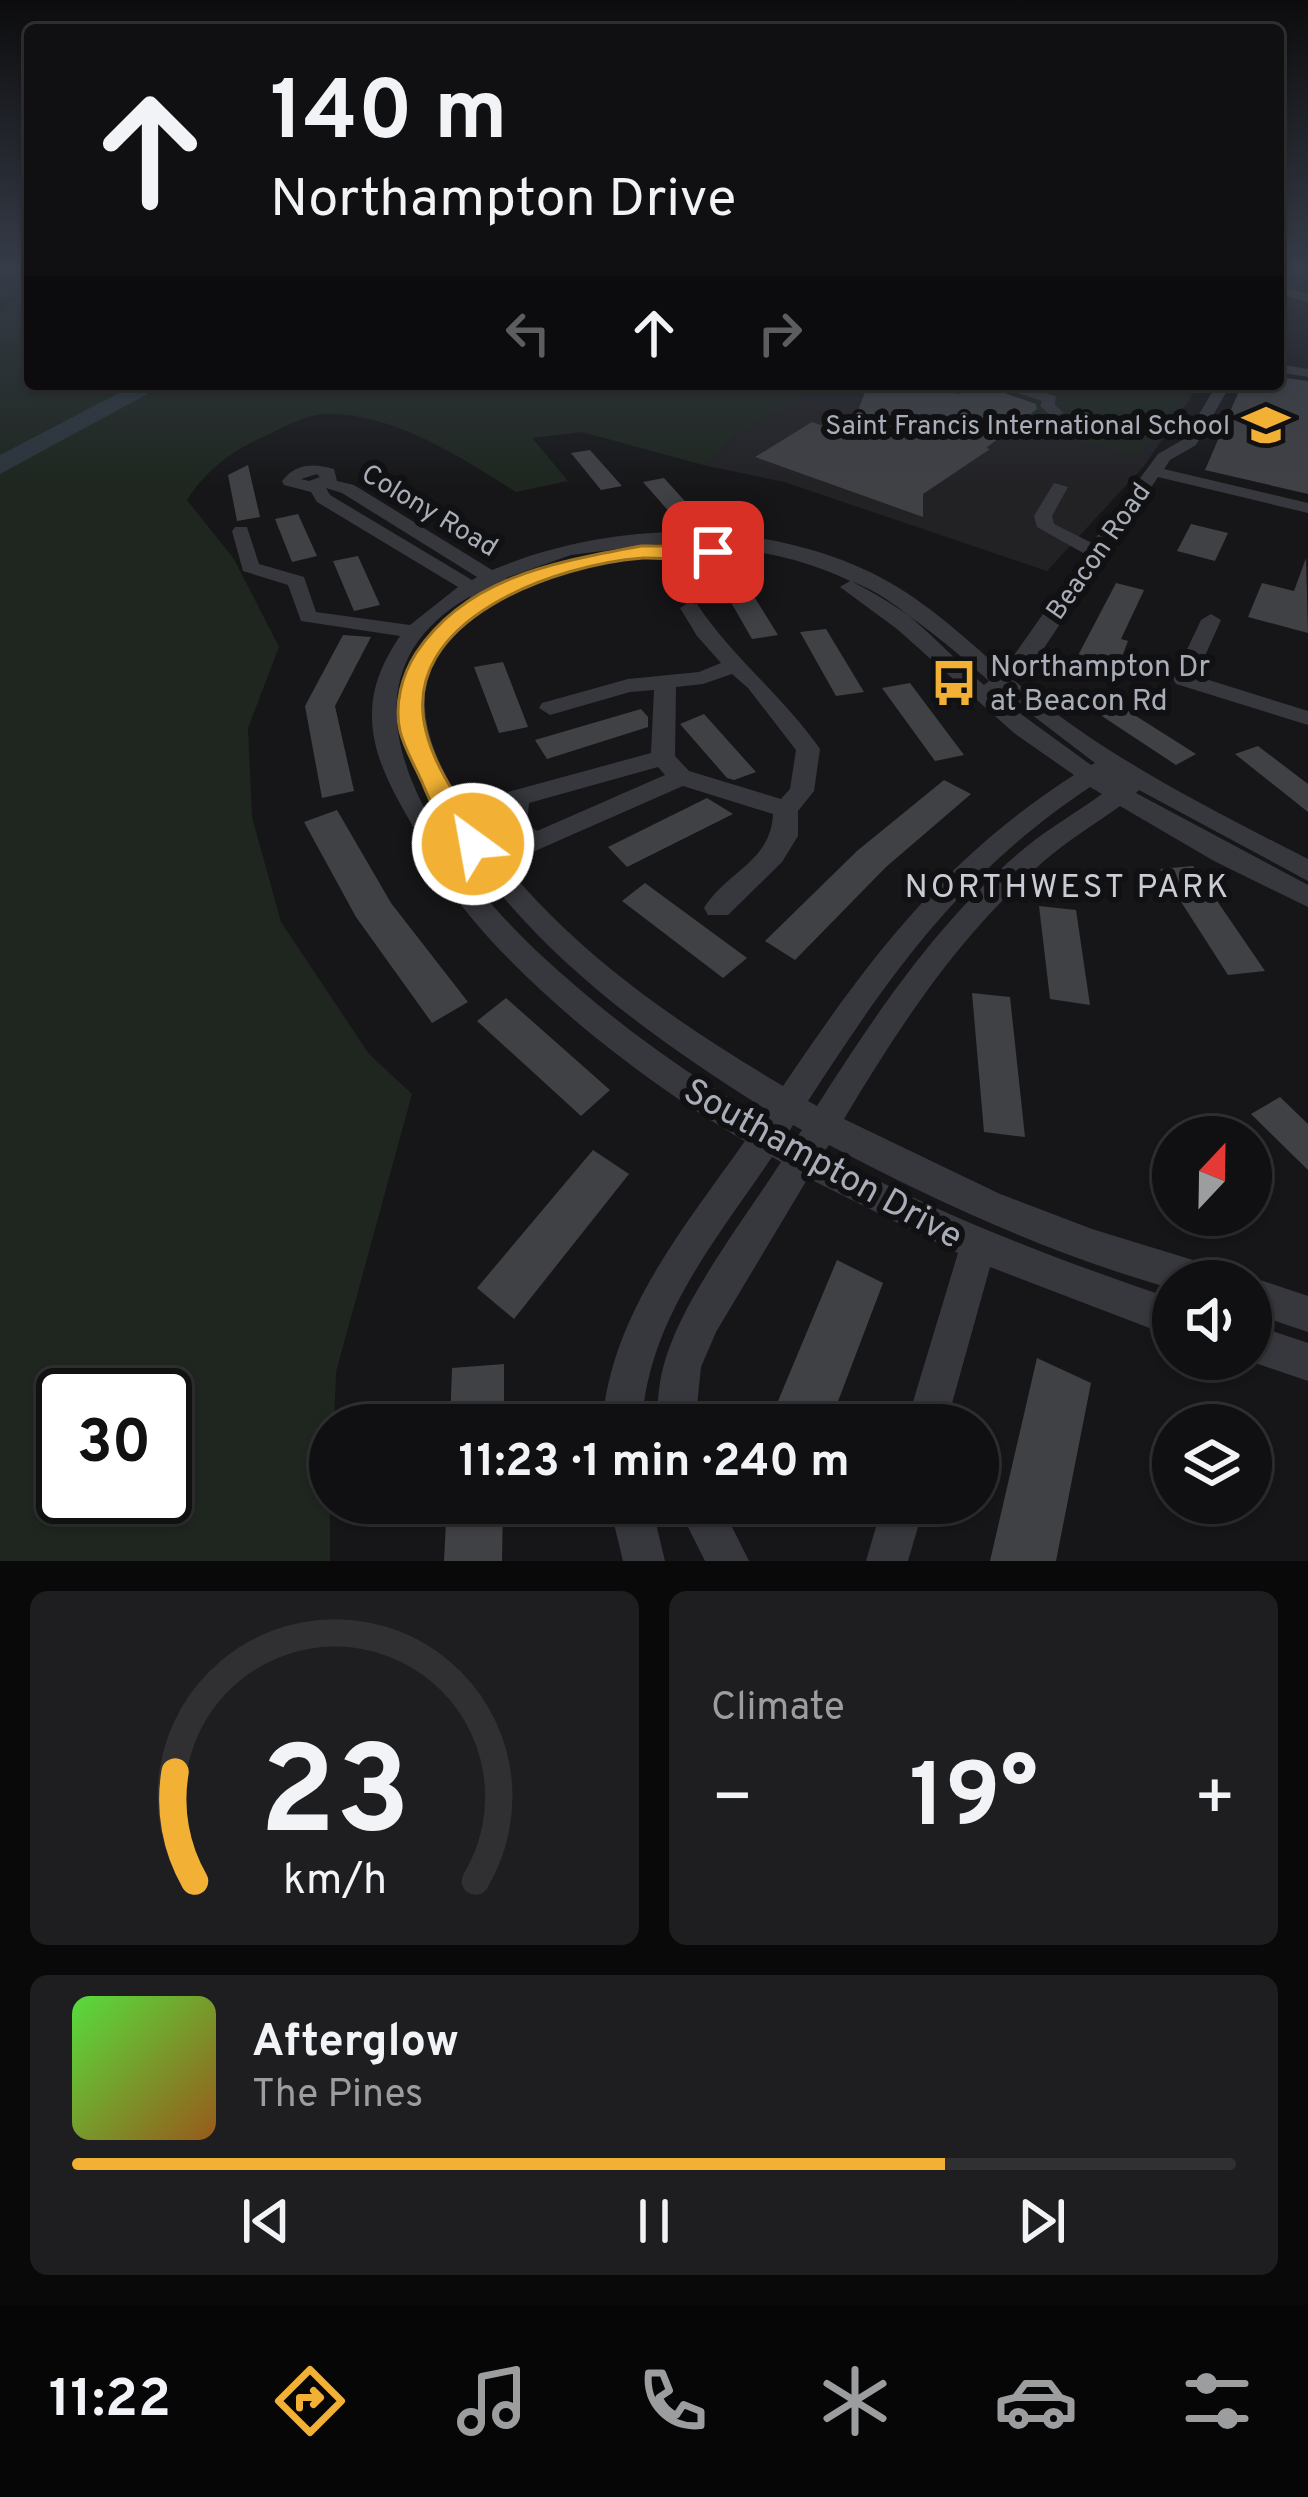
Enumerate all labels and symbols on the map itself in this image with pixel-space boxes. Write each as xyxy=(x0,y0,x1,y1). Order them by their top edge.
school or university icon: Saint Francis International School xyxy=(1241,400,1291,450)
place label: Saint Francis International School xyxy=(825,410,1230,444)
street label: Colony Road xyxy=(355,458,503,566)
street label: Beacon Road xyxy=(1040,477,1159,627)
pin xyxy=(662,501,764,603)
place label: Northampton Dr at Beacon Rd xyxy=(990,650,1211,721)
bus stop icon: Northampton Dr at Beacon Rd xyxy=(929,658,979,708)
position arrow xyxy=(410,781,536,907)
district label: NORTHWEST PARK xyxy=(905,868,1231,910)
street label: Southampton Drive xyxy=(674,1070,970,1261)
north arrow xyxy=(1152,1116,1272,1236)
speed limit sign: 30 xyxy=(36,1368,192,1524)

